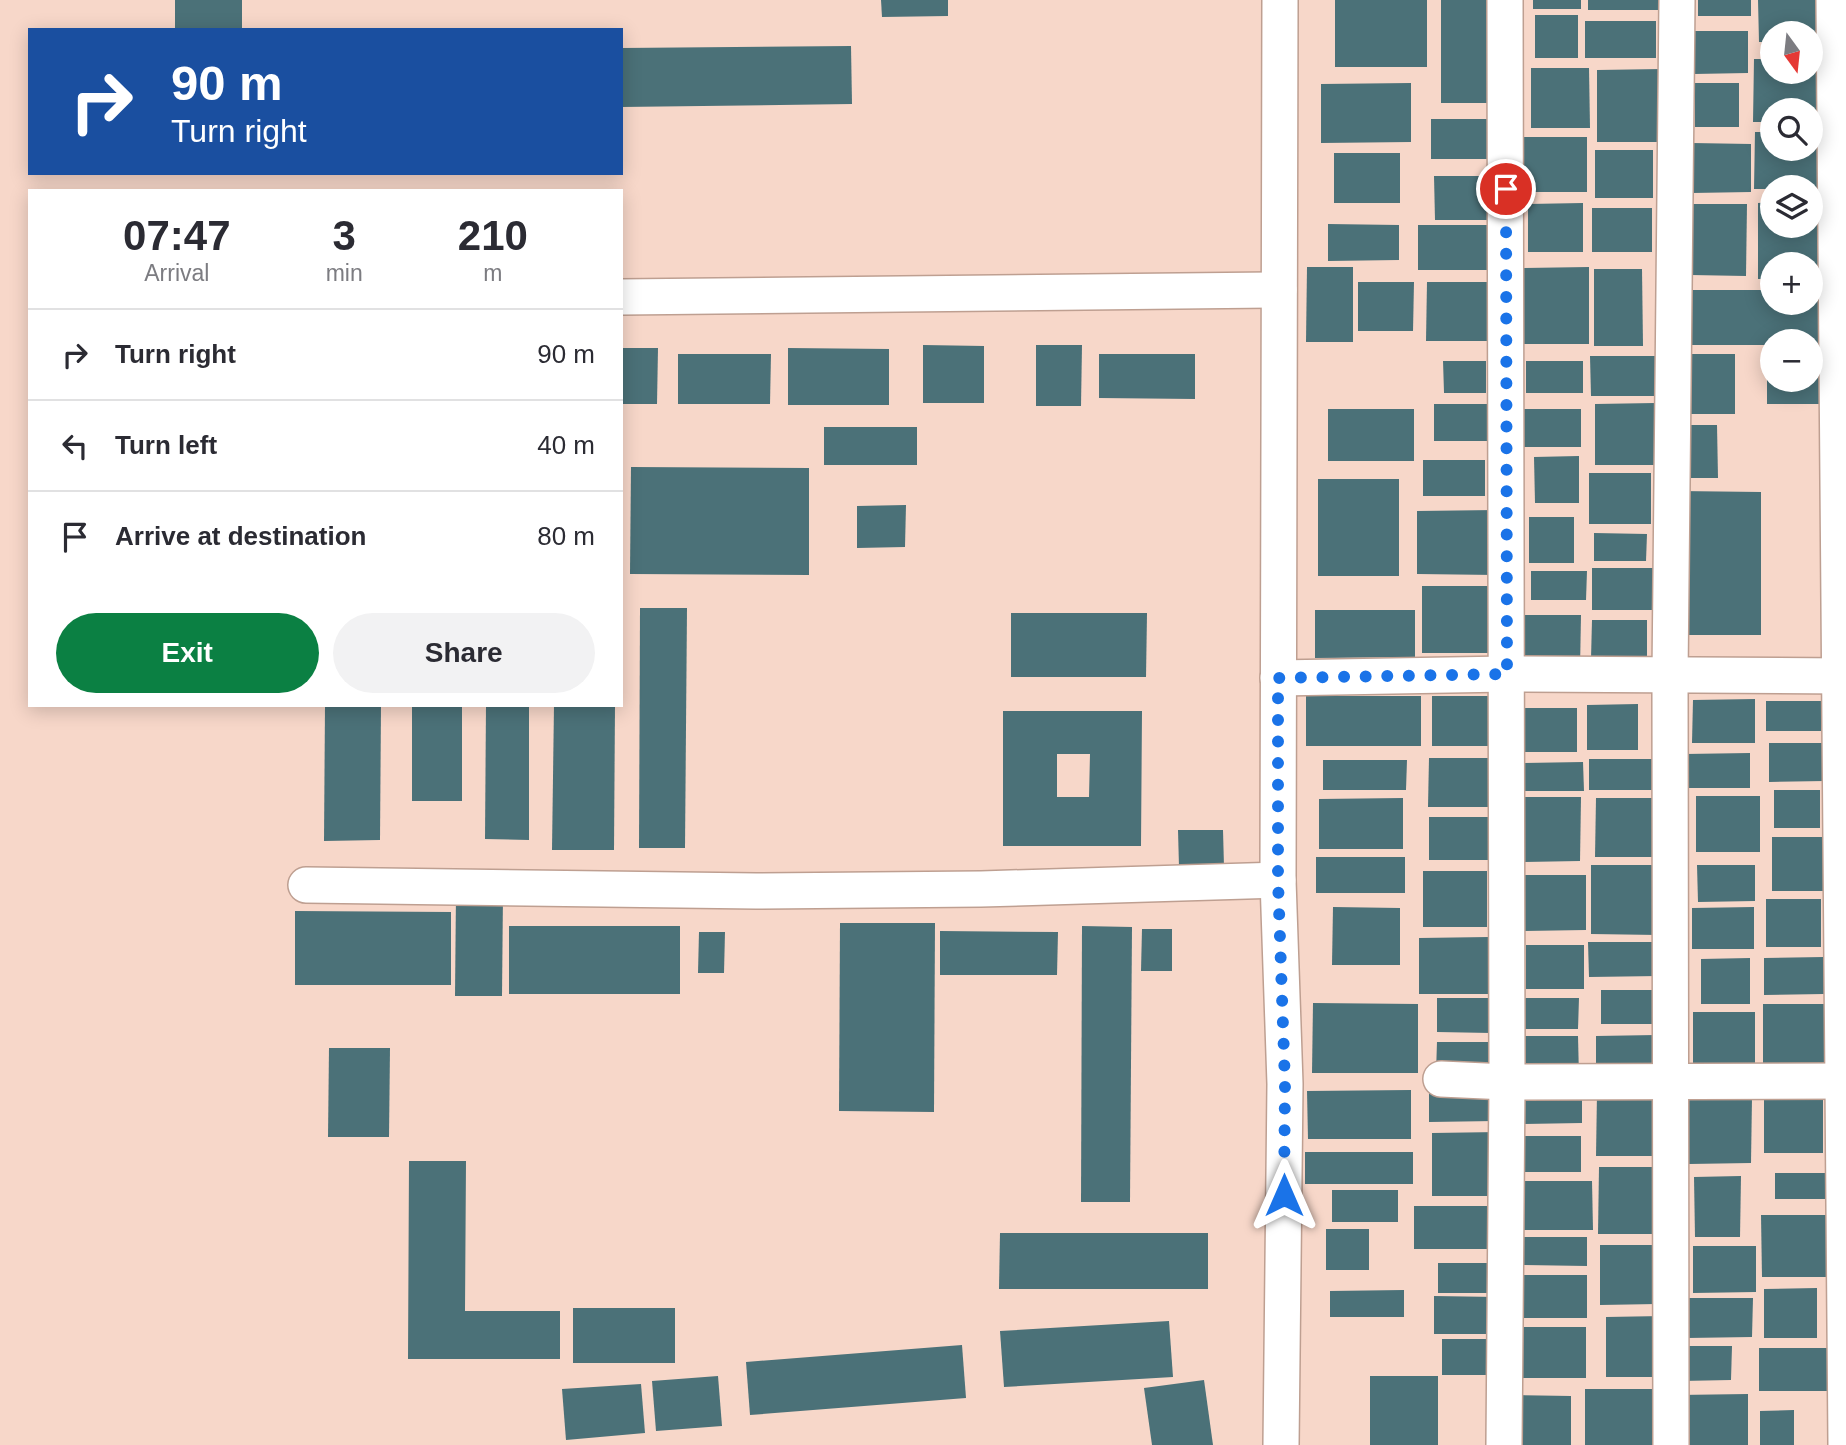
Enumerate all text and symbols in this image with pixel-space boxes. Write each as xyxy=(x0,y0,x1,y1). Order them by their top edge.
north arrow xyxy=(1760,21,1824,84)
map controls xyxy=(1760,21,1823,392)
icon: right xyxy=(56,56,147,147)
text: 90 m xyxy=(171,56,283,110)
button: search xyxy=(1760,98,1823,161)
text: Turn right xyxy=(171,113,307,149)
pin xyxy=(1476,159,1536,219)
icon: arrive xyxy=(1487,170,1525,208)
button: layers xyxy=(1760,175,1823,238)
text: 07:47 xyxy=(123,212,231,259)
text: 3 xyxy=(332,212,356,259)
text: 210 xyxy=(458,212,528,259)
button: + xyxy=(1760,252,1823,315)
text: Arrival xyxy=(144,260,209,286)
text: min xyxy=(326,260,363,286)
text: m xyxy=(483,260,502,286)
button: − xyxy=(1760,329,1823,392)
icon: right xyxy=(56,336,94,374)
text: Turn right xyxy=(115,339,236,369)
text: 90 m xyxy=(537,339,595,369)
icon: left xyxy=(56,427,94,465)
text: Turn left xyxy=(115,430,217,460)
text: 40 m xyxy=(537,430,595,460)
icon: arrive xyxy=(56,518,94,556)
text: Arrive at destination xyxy=(115,521,366,551)
text: 80 m xyxy=(537,521,595,551)
button: Exit xyxy=(56,613,319,693)
button: Share xyxy=(333,613,595,693)
position arrow xyxy=(1247,1158,1321,1232)

